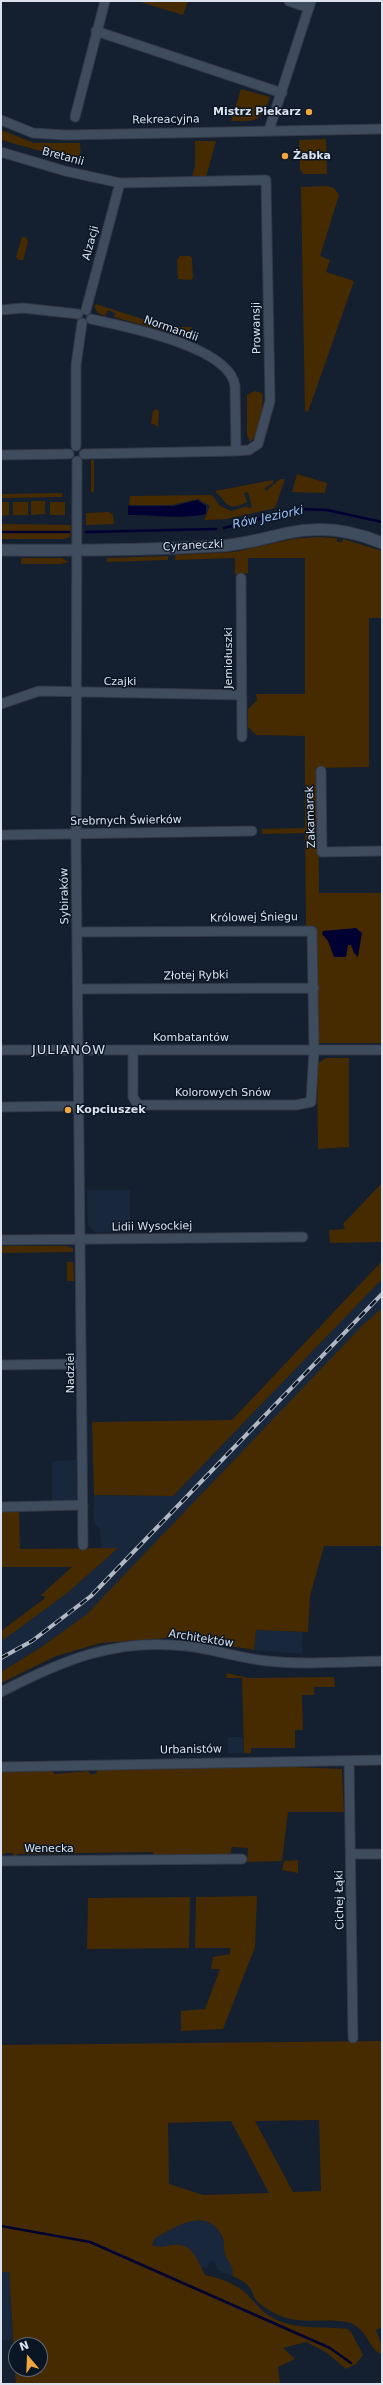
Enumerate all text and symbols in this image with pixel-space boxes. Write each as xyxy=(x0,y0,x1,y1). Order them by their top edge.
place label: Mistrz Piekarz xyxy=(213,105,301,119)
marker: Mistrz Piekarz xyxy=(304,107,314,117)
street label: Rekreacyjna xyxy=(132,113,200,127)
street label: Bretanii xyxy=(41,145,85,169)
place label: Żabka xyxy=(293,149,331,163)
marker: Żabka xyxy=(280,151,290,161)
street label: Alzacji xyxy=(80,224,102,262)
street label: Prowansji xyxy=(250,302,264,354)
street label: Normandii xyxy=(142,314,200,344)
water label: Rów Jeziorki xyxy=(231,503,305,533)
street label: Cyraneczki xyxy=(162,538,224,554)
street label: Jemiołuszki xyxy=(222,627,236,689)
street label: Czajki xyxy=(104,675,136,689)
street label: Zakamarek xyxy=(303,786,319,848)
street label: Srebrnych Świerków xyxy=(70,813,182,829)
street label: Sybiraków xyxy=(58,868,72,924)
street label: Królowej Śniegu xyxy=(210,911,298,925)
street label: Złotej Rybki xyxy=(163,969,229,983)
street label: Kombatantów xyxy=(153,1031,229,1045)
district label: JULIANÓW xyxy=(32,1043,106,1059)
street label: Kolorowych Snów xyxy=(175,1086,271,1100)
place label: Kopciuszek xyxy=(76,1103,146,1117)
marker: Kopciuszek xyxy=(63,1105,73,1115)
street label: Lidii Wysockiej xyxy=(112,1220,192,1234)
street label: Nadziei xyxy=(64,1353,78,1393)
street label: Architektów xyxy=(168,1627,234,1651)
street label: Urbanistów xyxy=(160,1743,222,1757)
street label: Wenecka xyxy=(24,1842,74,1856)
street label: Cichej Łąki xyxy=(333,1870,347,1930)
north arrow xyxy=(8,2337,48,2377)
text: N xyxy=(18,2338,31,2354)

